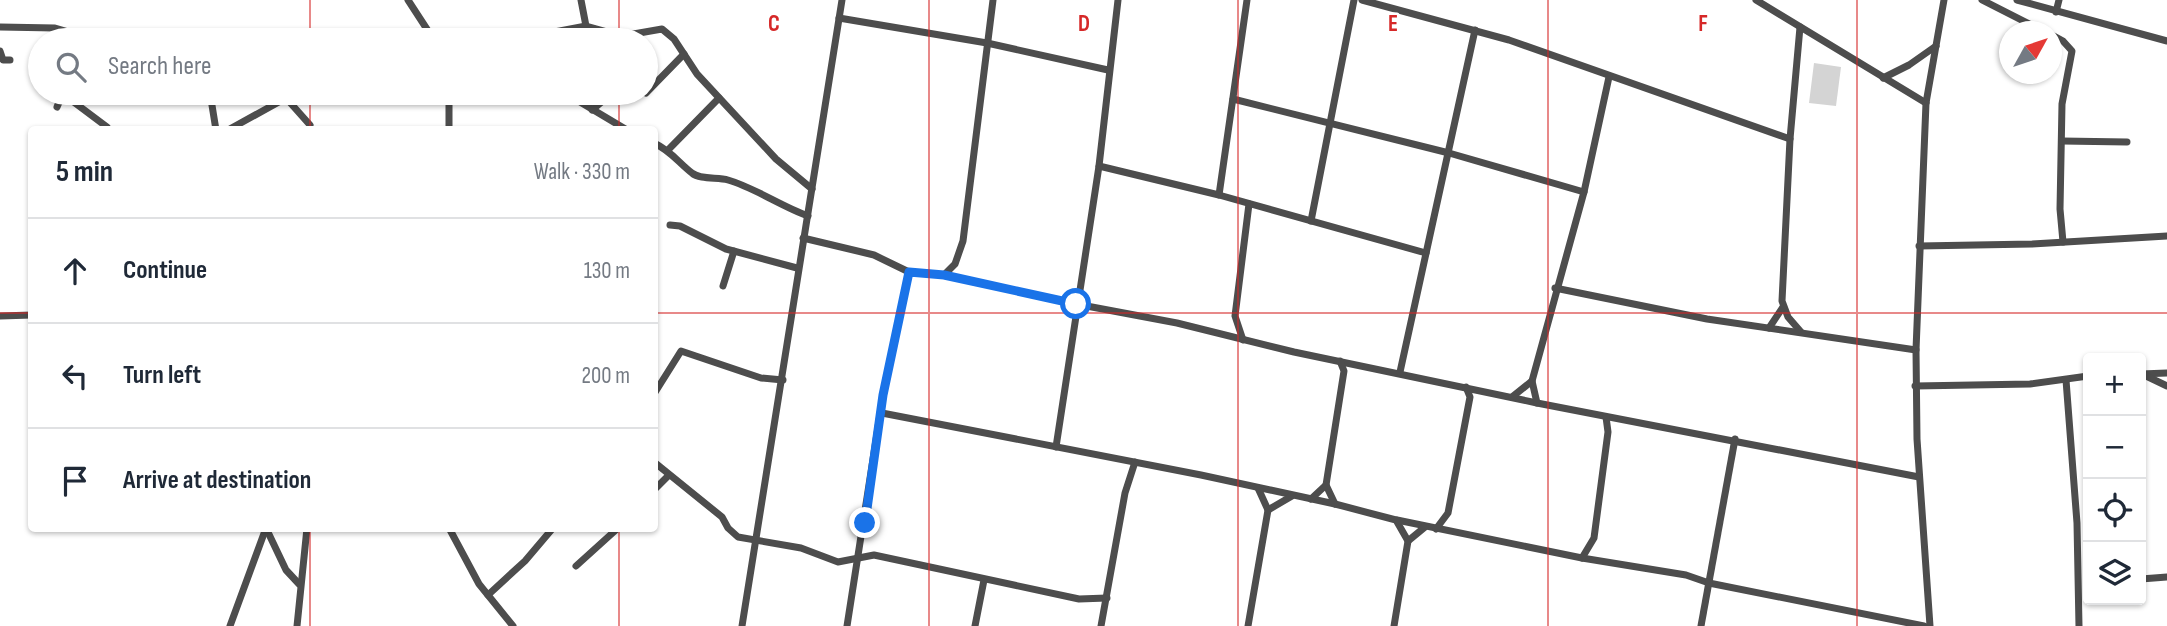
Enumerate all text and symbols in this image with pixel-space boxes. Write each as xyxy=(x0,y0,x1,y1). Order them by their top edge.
text: C xyxy=(768,10,780,38)
text: D xyxy=(1078,10,1090,38)
text: E xyxy=(1388,10,1398,38)
text: F xyxy=(1698,10,1708,38)
north arrow xyxy=(1999,21,2062,84)
search box xyxy=(28,28,658,105)
icon: search xyxy=(52,48,90,86)
text: Search here xyxy=(108,51,211,82)
text: 5 min xyxy=(56,154,113,190)
text: Walk · 330 m xyxy=(534,158,630,186)
icon: ahead xyxy=(56,252,94,290)
text: Continue xyxy=(123,255,207,286)
text: 130 m xyxy=(584,257,630,285)
route start xyxy=(1060,288,1091,319)
map controls xyxy=(2083,353,2146,605)
button: + xyxy=(2083,353,2146,416)
icon: left xyxy=(56,357,94,395)
text: Turn left xyxy=(123,360,201,391)
text: 200 m xyxy=(582,362,630,390)
button: − xyxy=(2083,416,2146,479)
icon: arrive xyxy=(56,462,94,500)
text: Arrive at destination xyxy=(123,465,311,496)
button: locate xyxy=(2083,479,2146,542)
route end xyxy=(849,507,880,538)
button: layers xyxy=(2083,542,2146,605)

